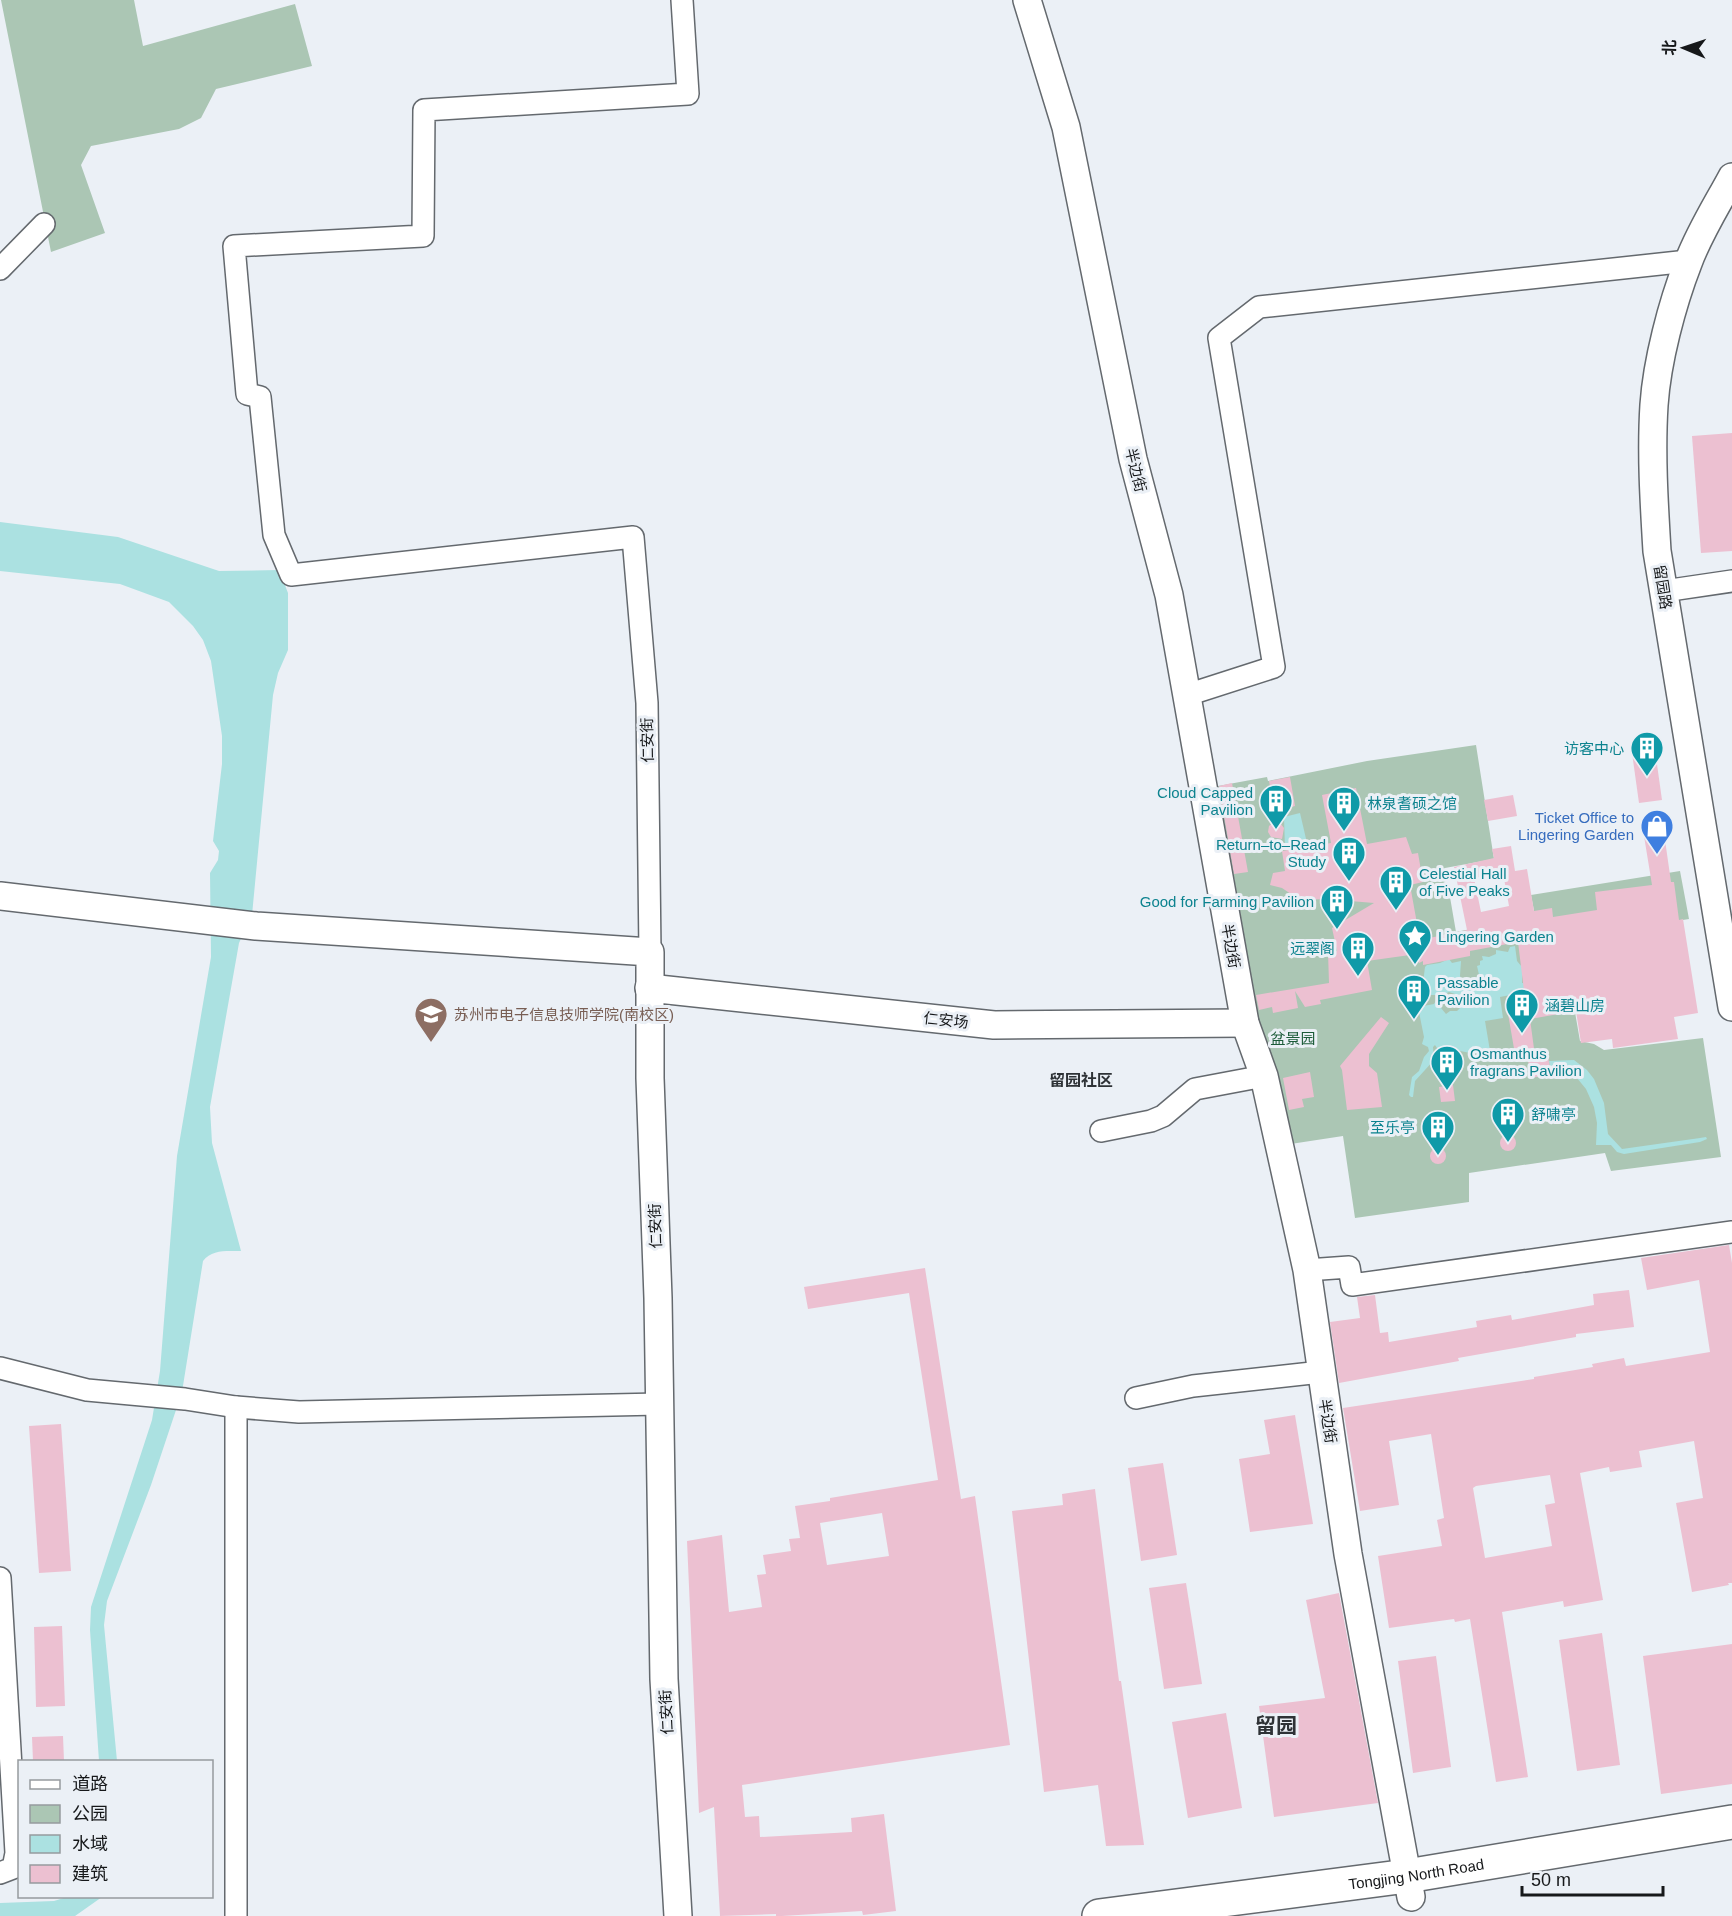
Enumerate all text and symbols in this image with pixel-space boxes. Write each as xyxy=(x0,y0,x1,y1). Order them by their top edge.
north arrow xyxy=(1654,18,1714,78)
text: 北 xyxy=(1661,39,1678,56)
street label: 半边街 xyxy=(1122,446,1150,494)
street label: 留园路 xyxy=(1651,563,1675,611)
street label: 仁安街 xyxy=(638,717,656,763)
building icon: 访客中心 xyxy=(1629,730,1665,777)
place label: 访客中心 xyxy=(1564,740,1624,757)
building icon: Cloud Capped Pavilion xyxy=(1258,783,1294,830)
place label: Cloud Capped Pavilion xyxy=(1157,784,1253,818)
building icon: 林泉耆硕之馆 xyxy=(1326,785,1362,832)
place label: 林泉耆硕之馆 xyxy=(1367,795,1457,812)
shop icon: Ticket Office to Lingering Garden xyxy=(1639,808,1675,855)
place label: Ticket Office to Lingering Garden xyxy=(1518,809,1634,843)
building icon: Return–to–Read Study xyxy=(1331,835,1367,882)
place label: Return–to–Read Study xyxy=(1216,836,1326,870)
building icon: Celestial Hall of Five Peaks xyxy=(1378,864,1414,911)
place label: Celestial Hall of Five Peaks xyxy=(1419,865,1510,899)
building icon: Good for Farming Pavilion xyxy=(1319,883,1355,930)
place label: Good for Farming Pavilion xyxy=(1140,893,1314,910)
place icon: Lingering Garden xyxy=(1397,918,1433,965)
street label: 半边街 xyxy=(1219,922,1243,970)
place label: Lingering Garden xyxy=(1438,928,1554,945)
building icon: 远翠阁 xyxy=(1340,930,1376,977)
place label: 远翠阁 xyxy=(1290,940,1335,957)
building icon: Passable Pavilion xyxy=(1396,973,1432,1020)
place label: Passable Pavilion xyxy=(1437,974,1499,1008)
building icon: 涵碧山房 xyxy=(1504,987,1540,1034)
school or university icon: 苏州市电子信息技师学院(南校区) xyxy=(413,996,449,1043)
place label: 涵碧山房 xyxy=(1545,997,1605,1014)
place label: 苏州市电子信息技师学院(南校区) xyxy=(454,1006,674,1023)
street label: 仁安场 xyxy=(923,1009,969,1031)
park label: 盆景园 xyxy=(1270,1030,1316,1047)
building icon: Osmanthus fragrans Pavilion xyxy=(1429,1044,1465,1091)
place label: Osmanthus fragrans Pavilion xyxy=(1470,1045,1582,1079)
district label: 留园社区 xyxy=(1049,1071,1113,1089)
building icon: 舒啸亭 xyxy=(1490,1096,1526,1143)
place label: 舒啸亭 xyxy=(1531,1106,1576,1123)
building icon: 至乐亭 xyxy=(1420,1109,1456,1156)
place label: 至乐亭 xyxy=(1370,1119,1415,1136)
street label: 仁安街 xyxy=(646,1203,664,1249)
street label: 半边街 xyxy=(1316,1397,1340,1445)
street label: 仁安街 xyxy=(656,1689,676,1735)
district label: 留园 xyxy=(1255,1714,1297,1737)
legend xyxy=(18,1760,213,1898)
text: 道路 xyxy=(72,1774,108,1794)
text: 公园 xyxy=(72,1804,108,1824)
text: 水域 xyxy=(72,1834,108,1854)
street label: Tongjing North Road xyxy=(1347,1855,1485,1892)
scale bar xyxy=(1522,1859,1663,1897)
text: 建筑 xyxy=(72,1864,108,1884)
text: 50 m xyxy=(1531,1870,1571,1890)

